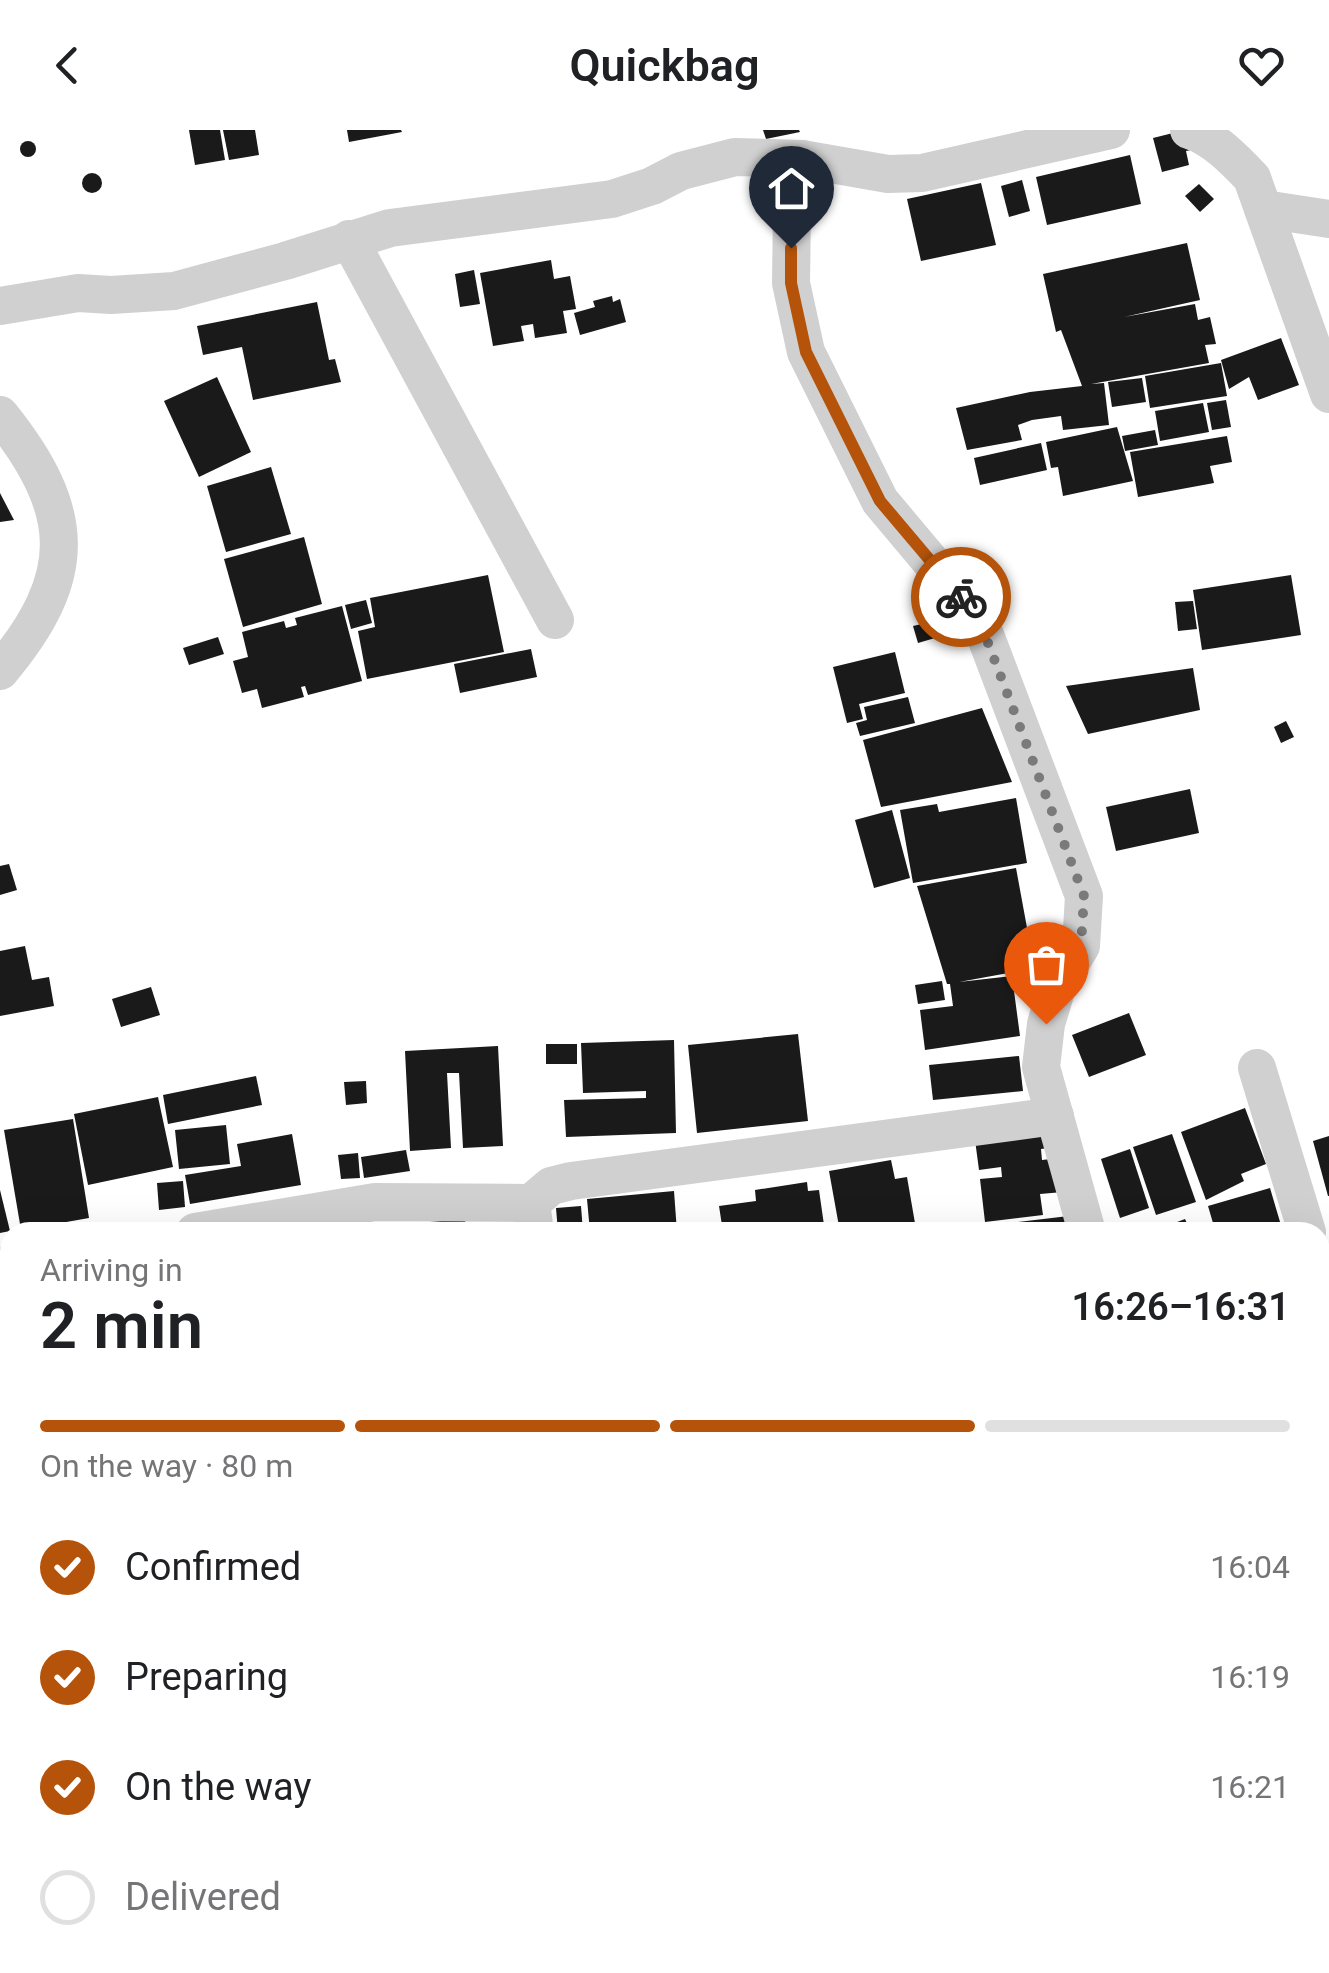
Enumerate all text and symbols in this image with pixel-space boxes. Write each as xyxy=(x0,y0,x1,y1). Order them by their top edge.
icon: back xyxy=(40,38,95,93)
icon: heart xyxy=(1234,38,1289,93)
text: Quickbag xyxy=(569,39,760,92)
pin xyxy=(749,146,834,249)
icon: home xyxy=(764,161,819,216)
courier xyxy=(911,547,1011,647)
icon: bike xyxy=(934,570,989,625)
pin xyxy=(1004,922,1089,1025)
icon: bag xyxy=(1019,937,1074,992)
text: Arriving in xyxy=(40,1251,183,1289)
text: 16:26–16:31 xyxy=(1071,1285,1290,1329)
text: 2 min xyxy=(40,1288,203,1364)
text: On the way · 80 m xyxy=(40,1447,293,1485)
icon: check xyxy=(40,1540,95,1595)
text: Confirmed xyxy=(125,1545,301,1589)
text: 16:04 xyxy=(1210,1548,1290,1586)
icon: check xyxy=(40,1650,95,1705)
text: Preparing xyxy=(125,1655,288,1699)
text: 16:19 xyxy=(1210,1658,1290,1696)
icon: check xyxy=(40,1760,95,1815)
text: On the way xyxy=(125,1765,311,1809)
text: 16:21 xyxy=(1210,1768,1290,1806)
text: Delivered xyxy=(125,1875,281,1919)

